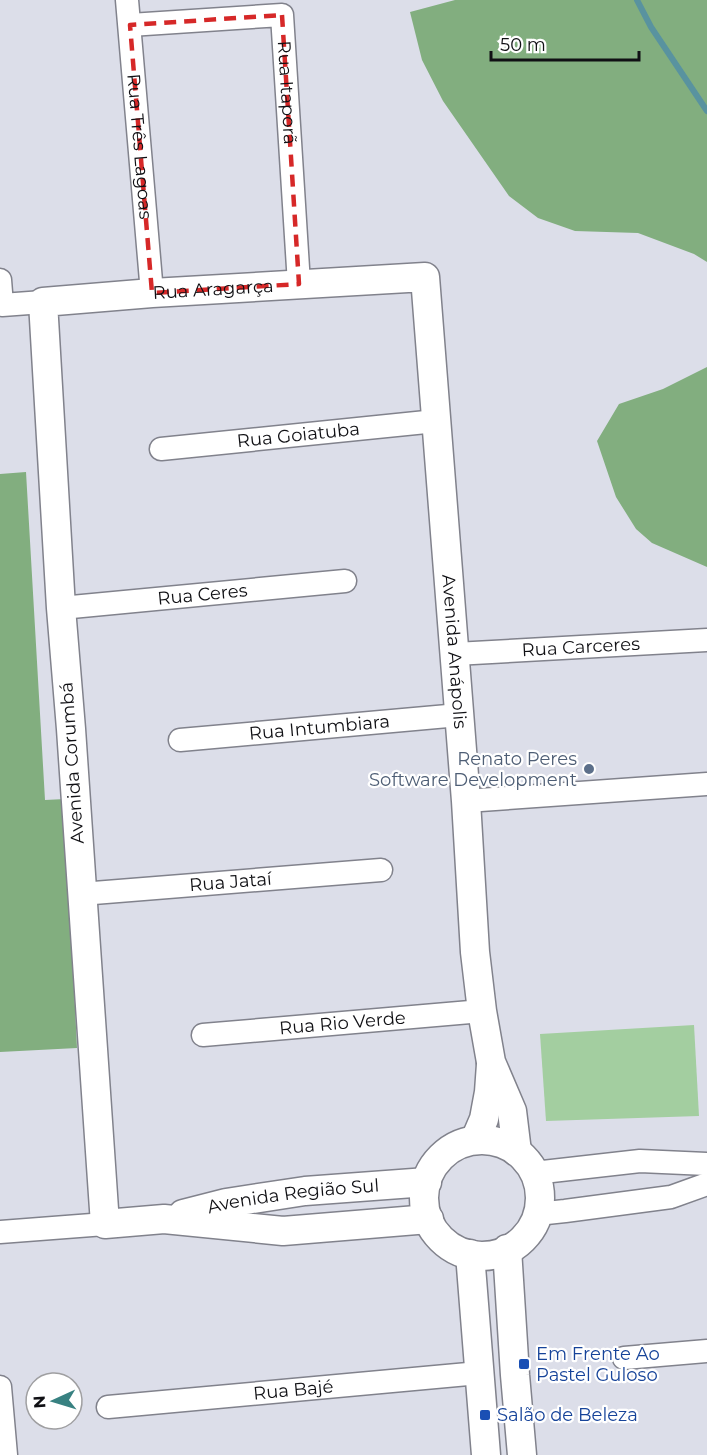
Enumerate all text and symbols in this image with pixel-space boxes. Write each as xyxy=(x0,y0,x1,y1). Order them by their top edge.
scale bar xyxy=(491,24,640,62)
text: 50 m xyxy=(500,34,546,56)
street label: Rua Itaporã xyxy=(273,40,301,145)
street label: Rua Três Lagoas xyxy=(122,73,157,220)
street label: Rua Aragarça xyxy=(152,275,274,304)
street label: Rua Goiatuba xyxy=(236,418,361,452)
street label: Avenida Anápolis xyxy=(437,573,471,730)
street label: Rua Ceres xyxy=(156,579,249,610)
street label: Rua Carceres xyxy=(521,633,641,661)
street label: Avenida Corumbá xyxy=(55,681,89,845)
street label: Rua Intumbiara xyxy=(248,710,391,745)
place label: Renato Peres Software Development xyxy=(369,748,577,791)
marker: Renato Peres Software Development xyxy=(582,762,596,776)
street label: Rua Jataí xyxy=(189,868,274,896)
street label: Rua Rio Verde xyxy=(278,1007,407,1039)
street label: Avenida Região Sul xyxy=(205,1175,380,1218)
place label: Em Frente Ao Pastel Guloso xyxy=(536,1343,660,1386)
marker: Em Frente Ao Pastel Guloso xyxy=(517,1357,531,1371)
north arrow xyxy=(24,1371,84,1431)
street label: Rua Bajé xyxy=(252,1375,334,1405)
text: N xyxy=(30,1395,49,1409)
place label: Salão de Beleza xyxy=(497,1404,638,1426)
marker: Salão de Beleza xyxy=(478,1408,492,1422)

